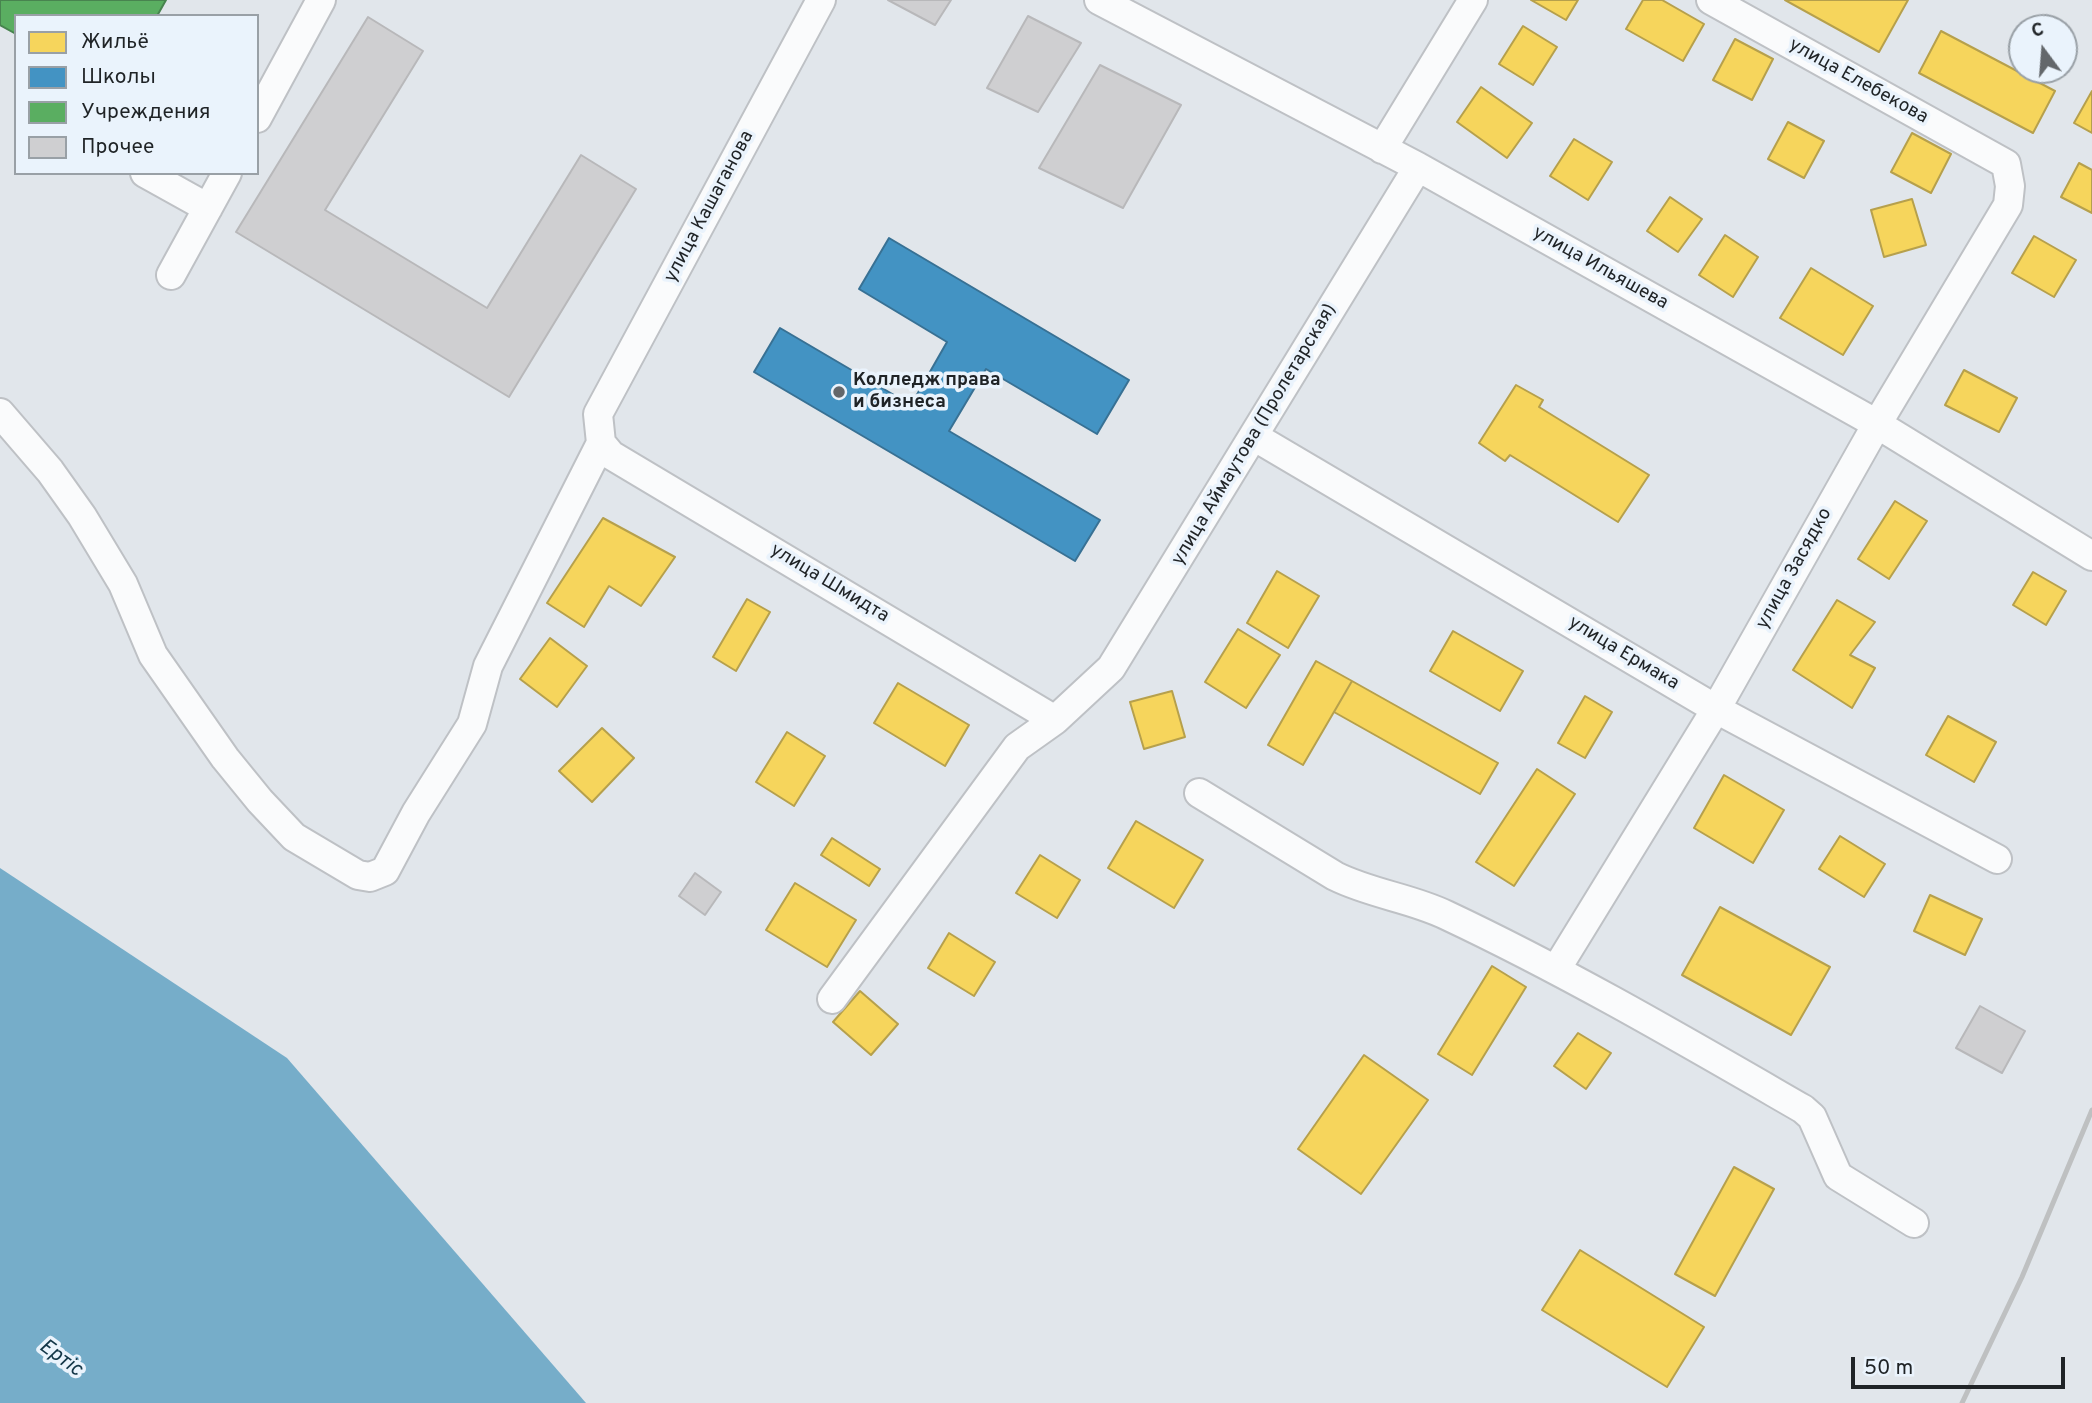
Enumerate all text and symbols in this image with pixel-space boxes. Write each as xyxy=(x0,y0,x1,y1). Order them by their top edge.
legend xyxy=(14,14,259,175)
north arrow xyxy=(2008,14,2078,84)
text: С xyxy=(2029,18,2047,44)
text: Жильё xyxy=(81,29,149,56)
street label: улица Елебекова xyxy=(1784,34,1932,130)
text: Школы xyxy=(81,64,156,91)
text: Учреждения xyxy=(81,99,210,126)
street label: улица Кашаганова xyxy=(660,127,760,287)
text: Прочее xyxy=(81,134,154,161)
street label: улица Ильяшева xyxy=(1528,222,1672,316)
street label: улица Аймаутова (Пролетарская) xyxy=(1168,300,1342,570)
place label: Колледж права и бизнеса xyxy=(853,370,1001,414)
marker: Колледж права и бизнеса xyxy=(831,384,847,400)
street label: улица Засядко xyxy=(1752,504,1838,634)
street label: улица Шмидта xyxy=(765,540,893,628)
street label: улица Ермака xyxy=(1563,612,1683,696)
water label: Ертіс xyxy=(33,1335,87,1383)
scale bar xyxy=(1854,1344,2068,1388)
text: 50 m xyxy=(1864,1355,1913,1382)

